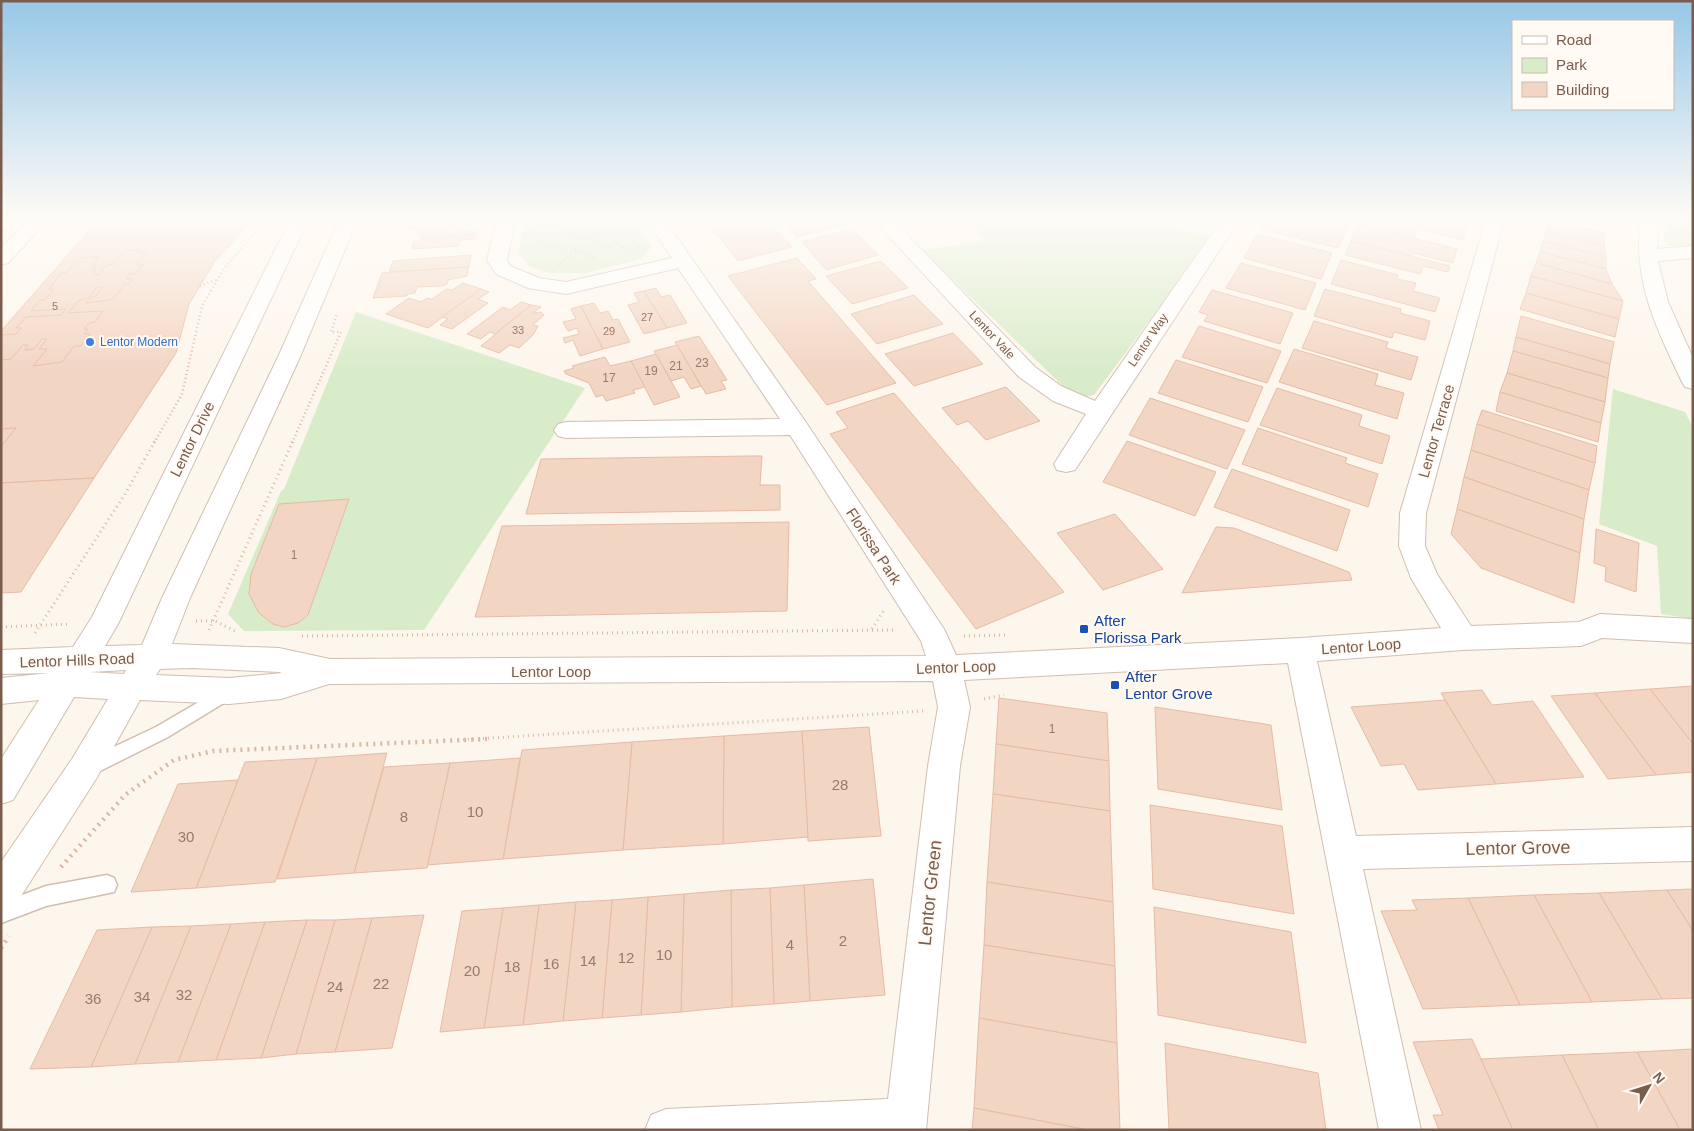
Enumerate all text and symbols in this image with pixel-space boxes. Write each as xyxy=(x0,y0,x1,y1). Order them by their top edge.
legend xyxy=(1512,20,1674,110)
text: Road xyxy=(1556,31,1592,48)
text: Park xyxy=(1556,56,1587,73)
text: Building xyxy=(1556,81,1609,98)
house number: 5 xyxy=(52,300,58,312)
street label: Lentor Vale xyxy=(966,308,1018,362)
house number: 27 xyxy=(641,311,653,323)
street label: Lentor Way xyxy=(1125,311,1171,369)
house number: 33 xyxy=(512,324,524,336)
house number: 29 xyxy=(603,325,615,337)
place label: Lentor Modern xyxy=(100,335,178,349)
marker: Lentor Modern xyxy=(84,336,96,348)
house number: 23 xyxy=(695,356,709,370)
house number: 21 xyxy=(669,359,683,373)
house number: 19 xyxy=(644,364,658,378)
house number: 17 xyxy=(602,371,616,385)
street label: Lentor Terrace xyxy=(1415,382,1457,480)
street label: Lentor Drive xyxy=(166,399,218,479)
street label: Florissa Park xyxy=(843,505,905,588)
house number: 1 xyxy=(291,548,298,562)
place label: After Florissa Park xyxy=(1094,612,1182,646)
marker: After Florissa Park xyxy=(1078,623,1090,635)
street label: Lentor Loop xyxy=(1320,635,1402,657)
street label: Lentor Hills Road xyxy=(19,649,135,671)
street label: Lentor Loop xyxy=(916,657,996,677)
street label: Lentor Loop xyxy=(511,663,591,680)
place label: After Lentor Grove xyxy=(1125,668,1213,702)
marker: After Lentor Grove xyxy=(1109,679,1121,691)
house number: 1 xyxy=(1049,722,1056,736)
house number: 28 xyxy=(832,776,848,793)
house number: 10 xyxy=(467,803,483,820)
house number: 8 xyxy=(400,808,408,825)
house number: 30 xyxy=(178,828,194,845)
street label: Lentor Grove xyxy=(1465,837,1571,859)
street label: Lentor Green xyxy=(915,839,945,947)
house number: 2 xyxy=(839,932,847,949)
house number: 4 xyxy=(786,936,794,953)
house number: 10 xyxy=(656,946,672,963)
house number: 12 xyxy=(618,949,634,966)
house number: 14 xyxy=(580,952,596,969)
house number: 16 xyxy=(543,955,559,972)
house number: 18 xyxy=(504,958,520,975)
house number: 20 xyxy=(464,962,480,979)
house number: 22 xyxy=(373,975,389,992)
house number: 24 xyxy=(327,978,343,995)
house number: 32 xyxy=(176,986,192,1003)
house number: 34 xyxy=(134,988,150,1005)
house number: 36 xyxy=(85,990,101,1007)
north arrow xyxy=(1624,1061,1674,1111)
text: N xyxy=(1650,1069,1669,1087)

